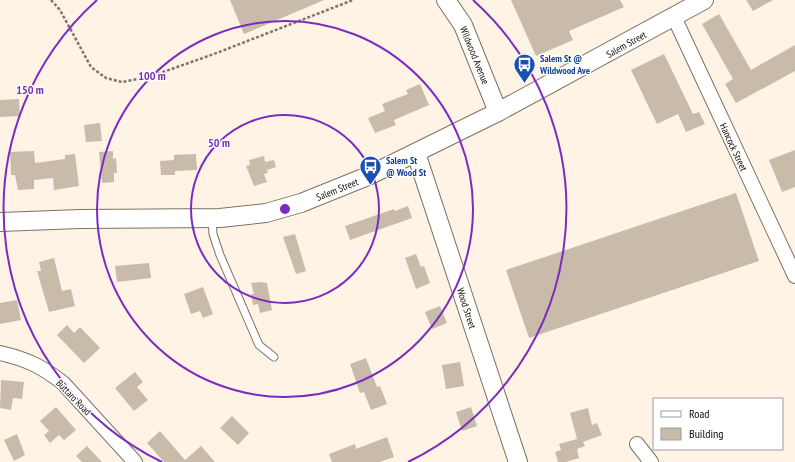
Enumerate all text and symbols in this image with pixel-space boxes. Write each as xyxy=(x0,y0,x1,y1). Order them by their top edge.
street label: Wildwood Avenue xyxy=(457,24,492,86)
street label: Salem Street xyxy=(604,28,649,61)
bus stop icon: Salem St @ Wildwood Ave xyxy=(511,51,537,84)
place label: Salem St @ Wildwood Ave xyxy=(539,52,590,77)
text: 100 m xyxy=(138,68,166,83)
text: 150 m xyxy=(16,82,44,97)
street label: Hancock Street xyxy=(717,121,750,174)
text: 50 m xyxy=(208,135,230,150)
bus stop icon: Salem St @ Wood St xyxy=(358,153,384,186)
place label: Salem St @ Wood St xyxy=(386,154,426,179)
street label: Salem Street xyxy=(314,175,360,204)
centre of rings xyxy=(278,202,292,216)
street label: Wood Street xyxy=(454,286,479,330)
street label: Buttaro Road xyxy=(53,377,94,418)
legend xyxy=(653,398,783,450)
text: Road xyxy=(689,406,709,421)
text: Building xyxy=(689,426,724,441)

